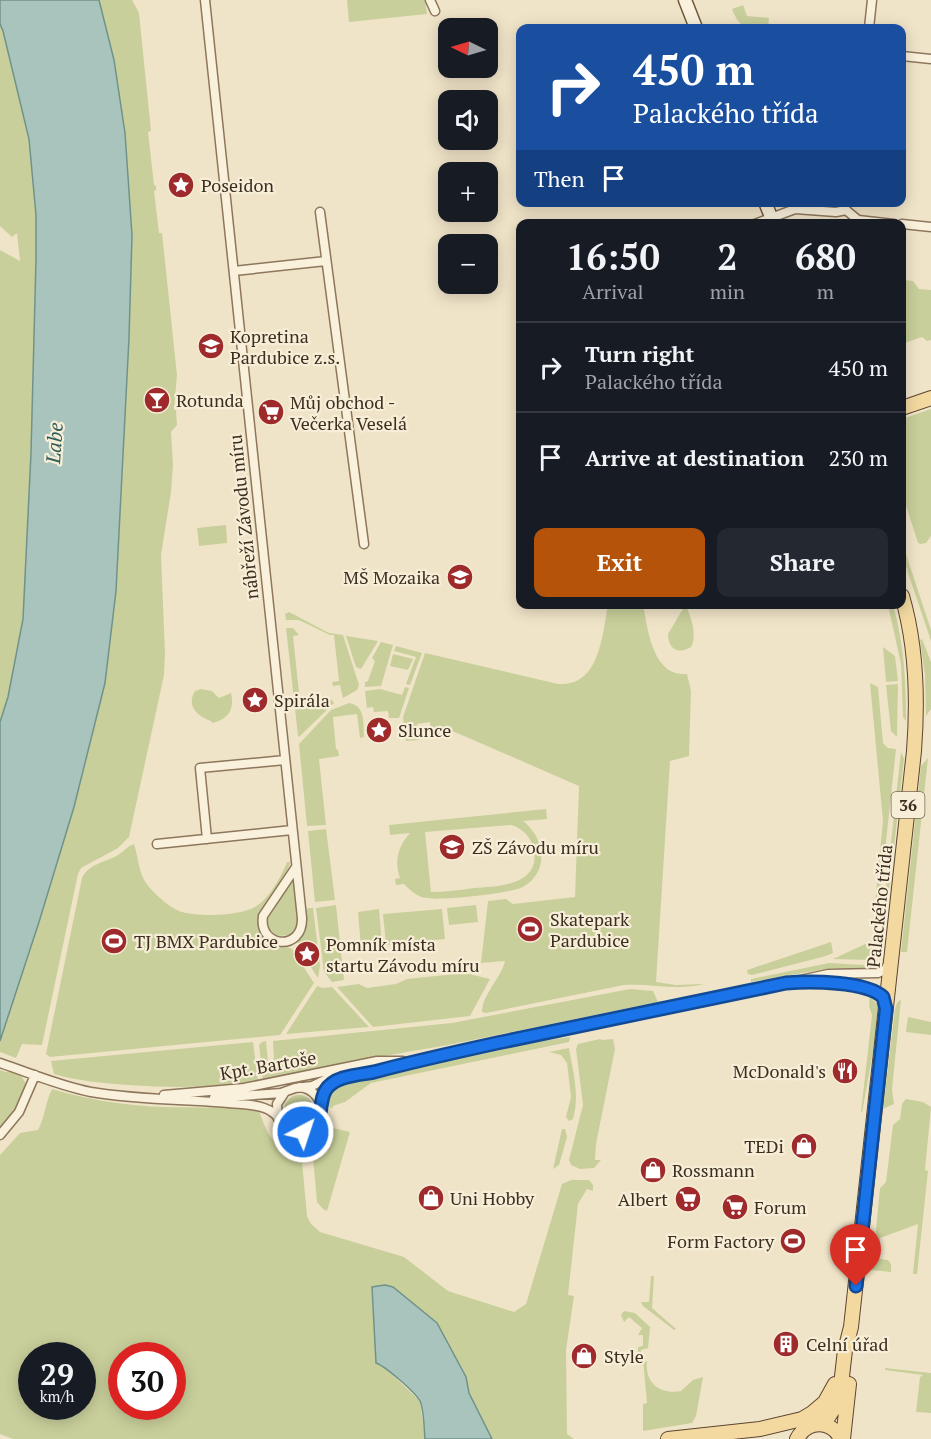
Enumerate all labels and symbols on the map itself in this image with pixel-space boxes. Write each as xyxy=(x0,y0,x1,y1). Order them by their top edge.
north arrow xyxy=(438,18,498,78)
place icon: Poseidon xyxy=(166,170,196,200)
place label: Poseidon xyxy=(201,173,274,197)
place label: Kopretina Pardubice z.s. xyxy=(230,324,340,369)
school or university icon: Kopretina Pardubice z.s. xyxy=(196,331,226,361)
bar icon: Rotunda xyxy=(142,385,172,415)
place label: Rotunda xyxy=(176,388,244,412)
place label: Můj obchod - Večerka Veselá xyxy=(290,390,407,435)
supermarket icon: Můj obchod - Večerka Veselá xyxy=(256,397,286,427)
water label: Labe xyxy=(39,422,69,465)
street label: nábřeží Závodu míru xyxy=(222,433,264,601)
school or university icon: MŠ Mozaika xyxy=(445,562,475,592)
place label: MŠ Mozaika xyxy=(343,565,440,589)
place icon: Spirála xyxy=(240,685,270,715)
place label: Spirála xyxy=(274,688,330,712)
place icon: Slunce xyxy=(364,715,394,745)
place label: Slunce xyxy=(398,718,451,742)
road number: 36 xyxy=(892,792,924,818)
school or university icon: ZŠ Závodu míru xyxy=(437,832,467,862)
place label: ZŠ Závodu míru xyxy=(472,835,599,859)
street label: Palackého třída xyxy=(861,843,897,969)
place label: Skatepark Pardubice xyxy=(550,907,630,952)
sports icon: Skatepark Pardubice xyxy=(515,914,545,944)
sports icon: TJ BMX Pardubice xyxy=(99,926,129,956)
place label: TJ BMX Pardubice xyxy=(134,929,278,953)
place label: Pomník místa startu Závodu míru xyxy=(326,932,480,977)
place icon: Pomník místa startu Závodu míru xyxy=(292,939,322,969)
street label: Kpt. Bartoše xyxy=(218,1045,318,1085)
restaurant icon: McDonald's xyxy=(830,1056,860,1086)
place label: McDonald's xyxy=(733,1059,826,1083)
position arrow xyxy=(271,1100,335,1164)
shop icon: TEDi xyxy=(789,1131,819,1161)
place label: TEDi xyxy=(744,1134,784,1158)
shop icon: Rossmann xyxy=(638,1155,668,1185)
place label: Rossmann xyxy=(672,1158,755,1182)
shop icon: Uni Hobby xyxy=(416,1183,446,1213)
supermarket icon: Albert xyxy=(673,1184,703,1214)
place label: Uni Hobby xyxy=(450,1186,535,1210)
place label: Albert xyxy=(618,1187,668,1211)
supermarket icon: Forum xyxy=(720,1192,750,1222)
place label: Forum xyxy=(754,1195,807,1219)
pin xyxy=(830,1224,881,1286)
sports icon: Form Factory xyxy=(778,1226,808,1256)
place label: Form Factory xyxy=(667,1229,775,1253)
building icon: Celní úřad xyxy=(771,1329,801,1359)
place label: Celní úřad xyxy=(806,1332,888,1356)
shop icon: Style xyxy=(569,1341,599,1371)
speed limit sign: 30 xyxy=(108,1342,186,1420)
place label: Style xyxy=(604,1344,644,1368)

